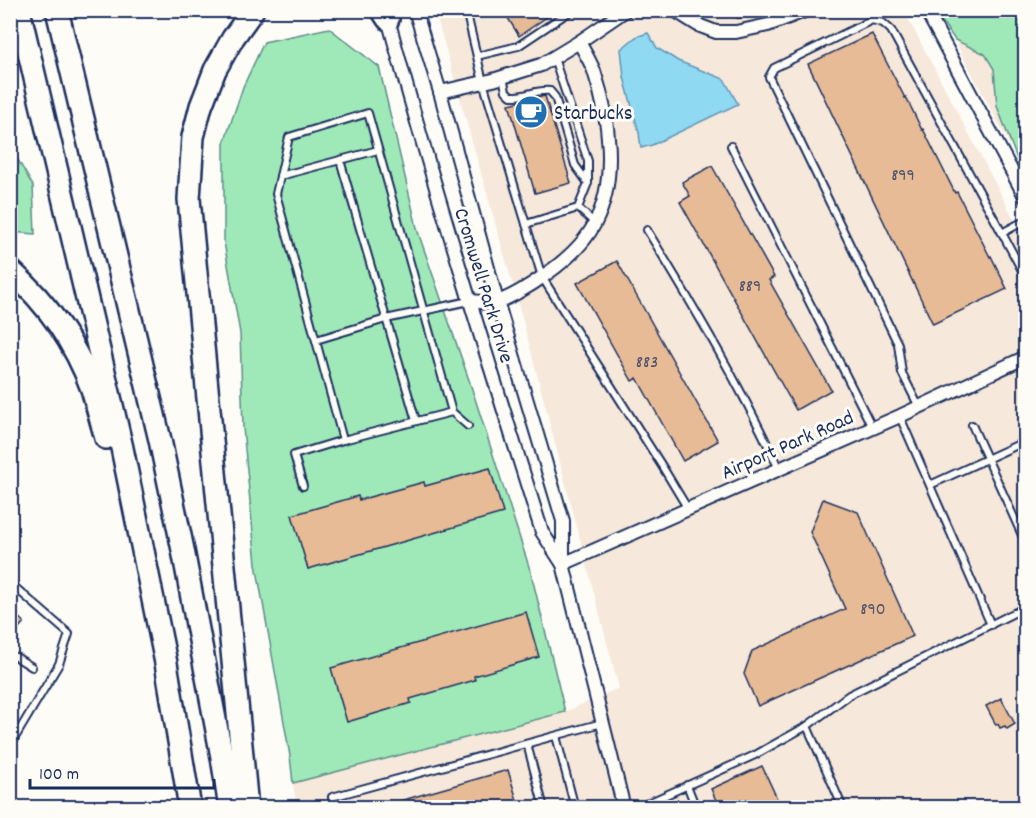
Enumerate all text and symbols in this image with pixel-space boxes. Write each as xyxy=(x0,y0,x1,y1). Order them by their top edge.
cafe icon: Starbucks xyxy=(513,94,549,130)
place label: Starbucks xyxy=(554,100,633,130)
house number: 899 xyxy=(891,164,915,189)
street label: Cromwell Park Drive xyxy=(444,205,520,367)
house number: 889 xyxy=(739,275,761,300)
house number: 883 xyxy=(636,351,658,376)
street label: Airport Park Road xyxy=(717,404,859,489)
house number: 890 xyxy=(860,598,886,623)
scale bar xyxy=(30,752,214,790)
text: 100 m xyxy=(39,763,79,788)

